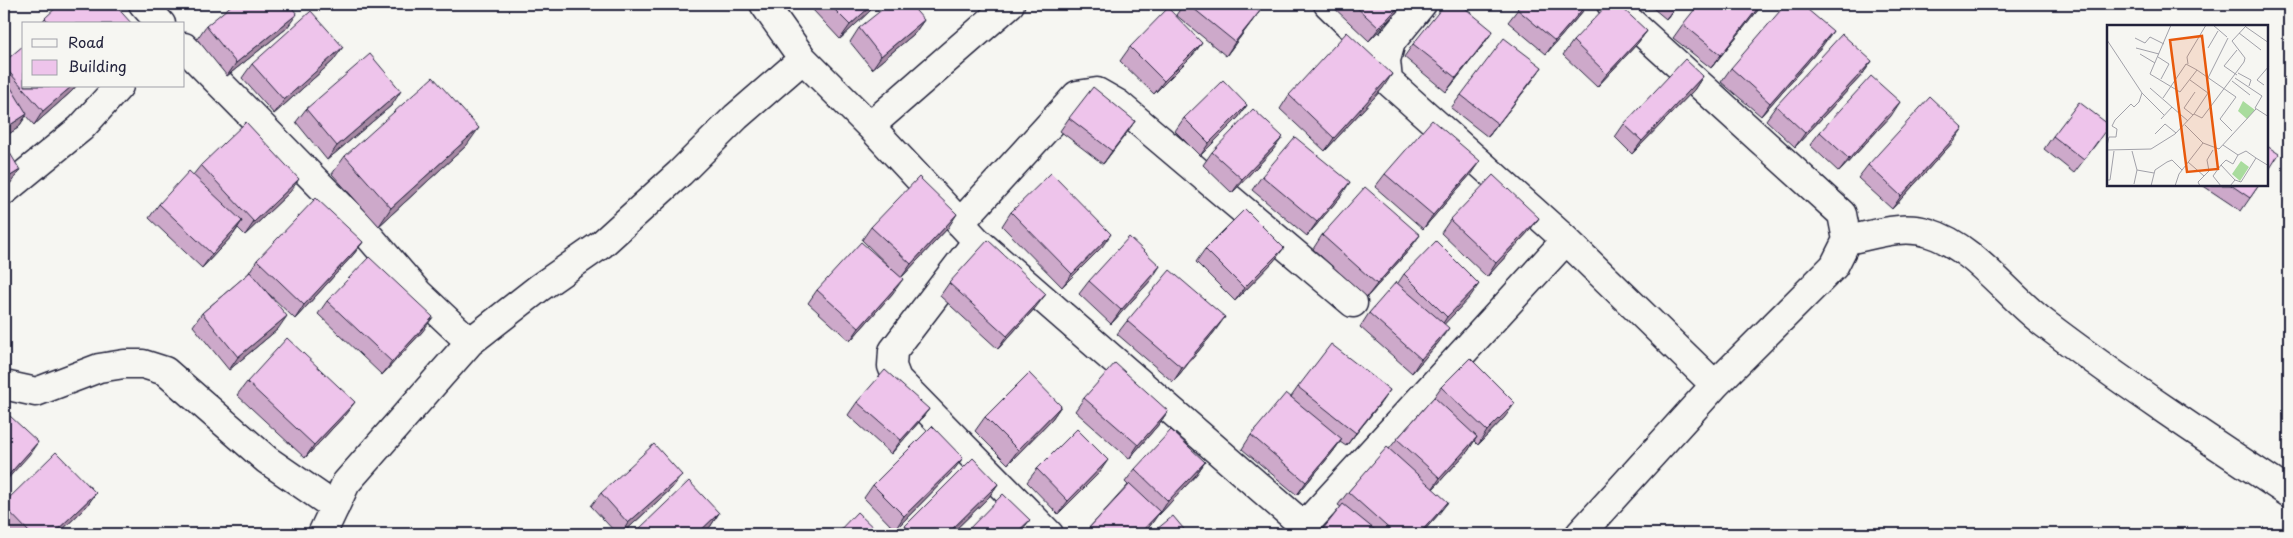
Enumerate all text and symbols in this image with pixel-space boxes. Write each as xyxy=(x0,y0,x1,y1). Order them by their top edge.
legend xyxy=(22,22,185,88)
inset map xyxy=(2107,25,2268,186)
text: Road xyxy=(68,30,104,53)
text: Building xyxy=(68,54,127,77)

